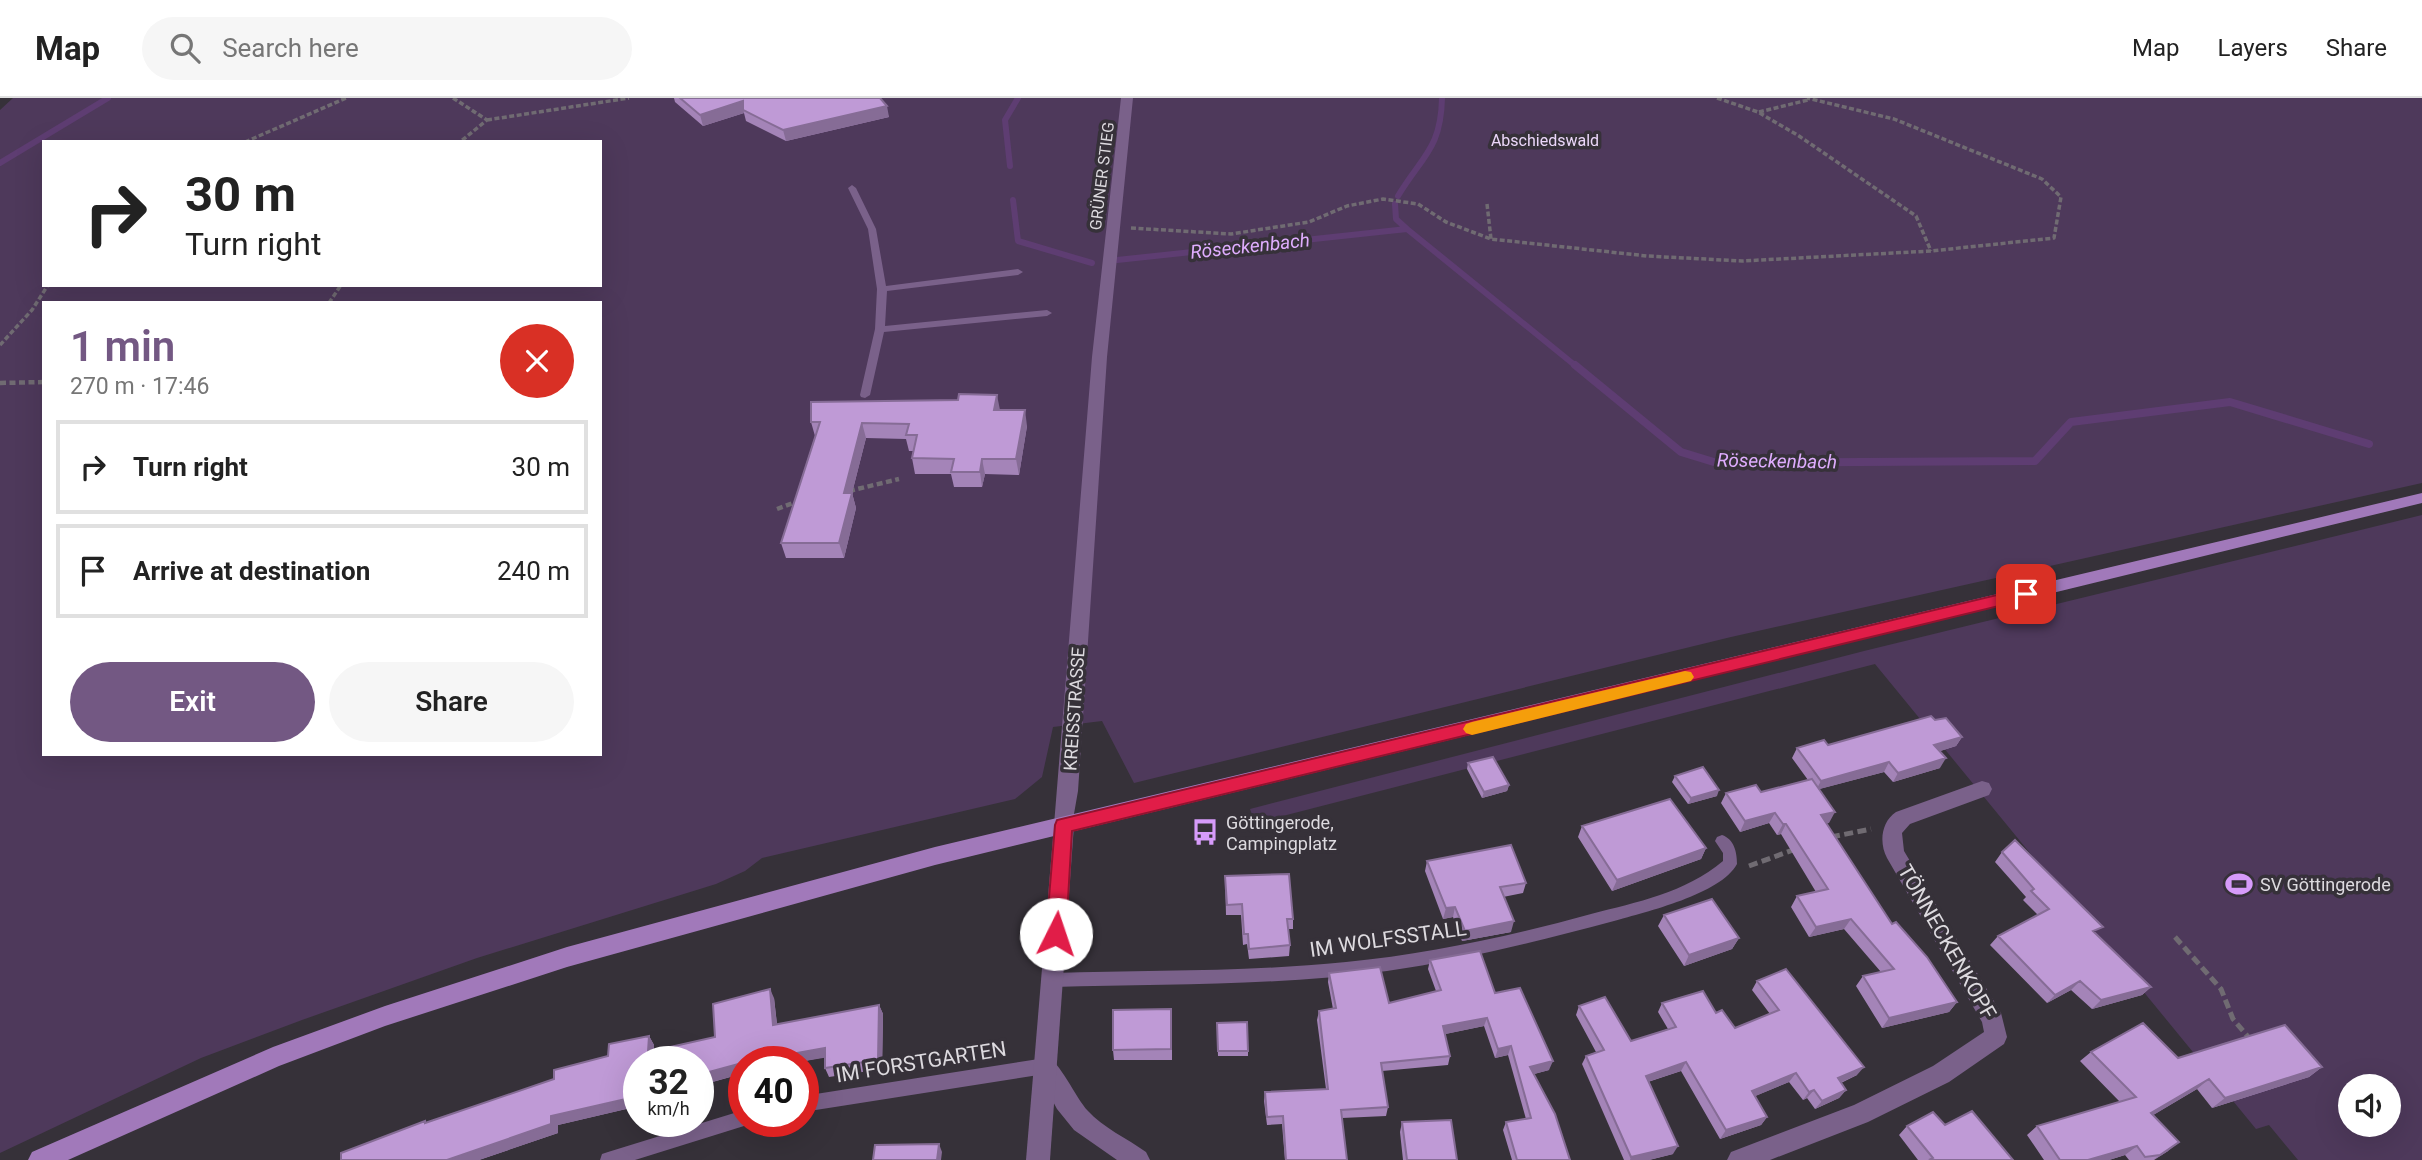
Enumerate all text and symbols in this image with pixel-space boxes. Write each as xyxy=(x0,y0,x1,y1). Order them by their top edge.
search box xyxy=(142,17,632,80)
text: Map xyxy=(35,29,100,68)
icon: search xyxy=(166,29,204,67)
text: Search here xyxy=(222,33,359,63)
text: Map xyxy=(2132,34,2180,62)
text: Layers xyxy=(2218,34,2288,62)
text: Share xyxy=(2326,34,2387,62)
street label: GRÜNER STIEG xyxy=(1086,121,1118,231)
park label: Abschiedswald xyxy=(1491,131,1599,150)
text: 30 m xyxy=(185,166,296,223)
icon: right xyxy=(70,168,161,259)
text: Turn right xyxy=(185,225,321,263)
water label: Röseckenbach xyxy=(1189,228,1311,264)
text: 1 min xyxy=(70,322,175,371)
button: close xyxy=(500,324,574,398)
text: 270 m · 17:46 xyxy=(70,373,209,400)
icon: right xyxy=(74,448,112,486)
water label: Röseckenbach xyxy=(1717,448,1837,474)
text: Turn right xyxy=(133,452,248,482)
text: 30 m xyxy=(512,452,570,482)
icon: arrive xyxy=(74,552,112,590)
text: Arrive at destination xyxy=(133,556,370,586)
text: 240 m xyxy=(497,556,570,586)
pin xyxy=(1996,564,2056,624)
icon: arrive xyxy=(2007,575,2045,613)
street label: KREISSTRASSE xyxy=(1059,646,1089,772)
button: Exit xyxy=(70,662,315,742)
button: Share xyxy=(329,662,574,742)
place label: Göttingerode, Campingplatz xyxy=(1226,812,1337,854)
bus stop icon: Göttingerode, Campingplatz xyxy=(1190,817,1220,847)
street label: TÖNNECKENKOPF xyxy=(1893,860,2001,1024)
sports icon: SV Göttingerode xyxy=(2224,869,2254,899)
place label: SV Göttingerode xyxy=(2260,874,2391,895)
position arrow xyxy=(1019,897,1093,971)
street label: IM WOLFSSTALL xyxy=(1308,916,1468,962)
street label: IM FORSTGARTEN xyxy=(834,1037,1008,1087)
speed limit sign: 40 xyxy=(728,1046,819,1137)
text: 32 xyxy=(648,1062,689,1103)
map controls xyxy=(2338,1074,2401,1137)
button: sound xyxy=(2338,1074,2401,1137)
text: km/h xyxy=(647,1098,690,1119)

